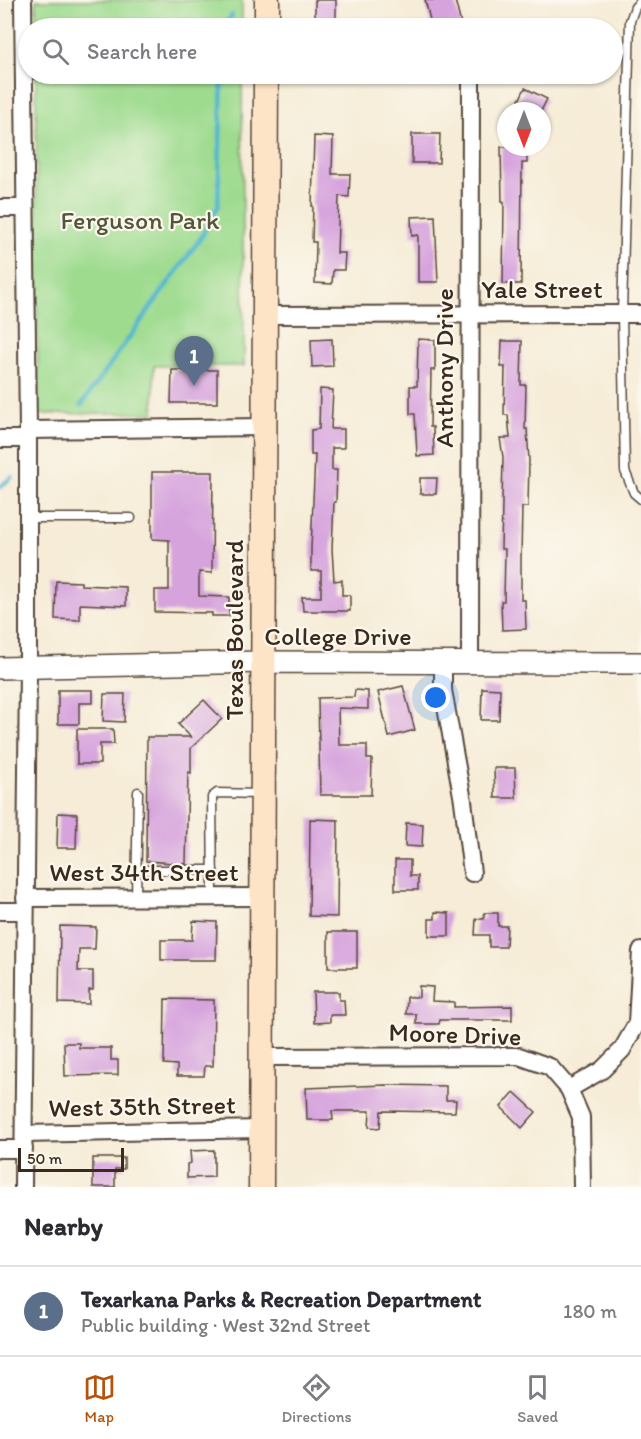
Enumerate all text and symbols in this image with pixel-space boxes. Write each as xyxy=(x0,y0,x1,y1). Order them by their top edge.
search box xyxy=(18,18,623,84)
icon: search xyxy=(39,35,72,68)
text: Search here xyxy=(87,38,197,65)
north arrow xyxy=(497,102,551,156)
park label: Ferguson Park xyxy=(61,204,220,236)
street label: Yale Street xyxy=(481,273,603,305)
street label: Anthony Drive xyxy=(428,288,460,448)
pin: 1 xyxy=(174,336,214,386)
street label: Texas Boulevard xyxy=(218,540,250,720)
street label: College Drive xyxy=(264,620,412,652)
your location xyxy=(421,683,450,712)
street label: West 34th Street xyxy=(49,856,239,888)
street label: Moore Drive xyxy=(388,1016,522,1052)
street label: West 35th Street xyxy=(48,1088,236,1124)
scale bar xyxy=(18,1145,124,1172)
text: 50 m xyxy=(27,1149,62,1168)
text: Nearby xyxy=(24,1210,103,1242)
text: Texarkana Parks & Recreation Department xyxy=(81,1286,481,1313)
text: 1 xyxy=(39,1299,48,1323)
text: 180 m xyxy=(563,1299,617,1323)
text: Public building · West 32nd Street xyxy=(81,1313,370,1337)
tab: Map xyxy=(83,1371,116,1426)
tab: Directions xyxy=(281,1371,352,1426)
tab: Saved xyxy=(517,1371,558,1426)

